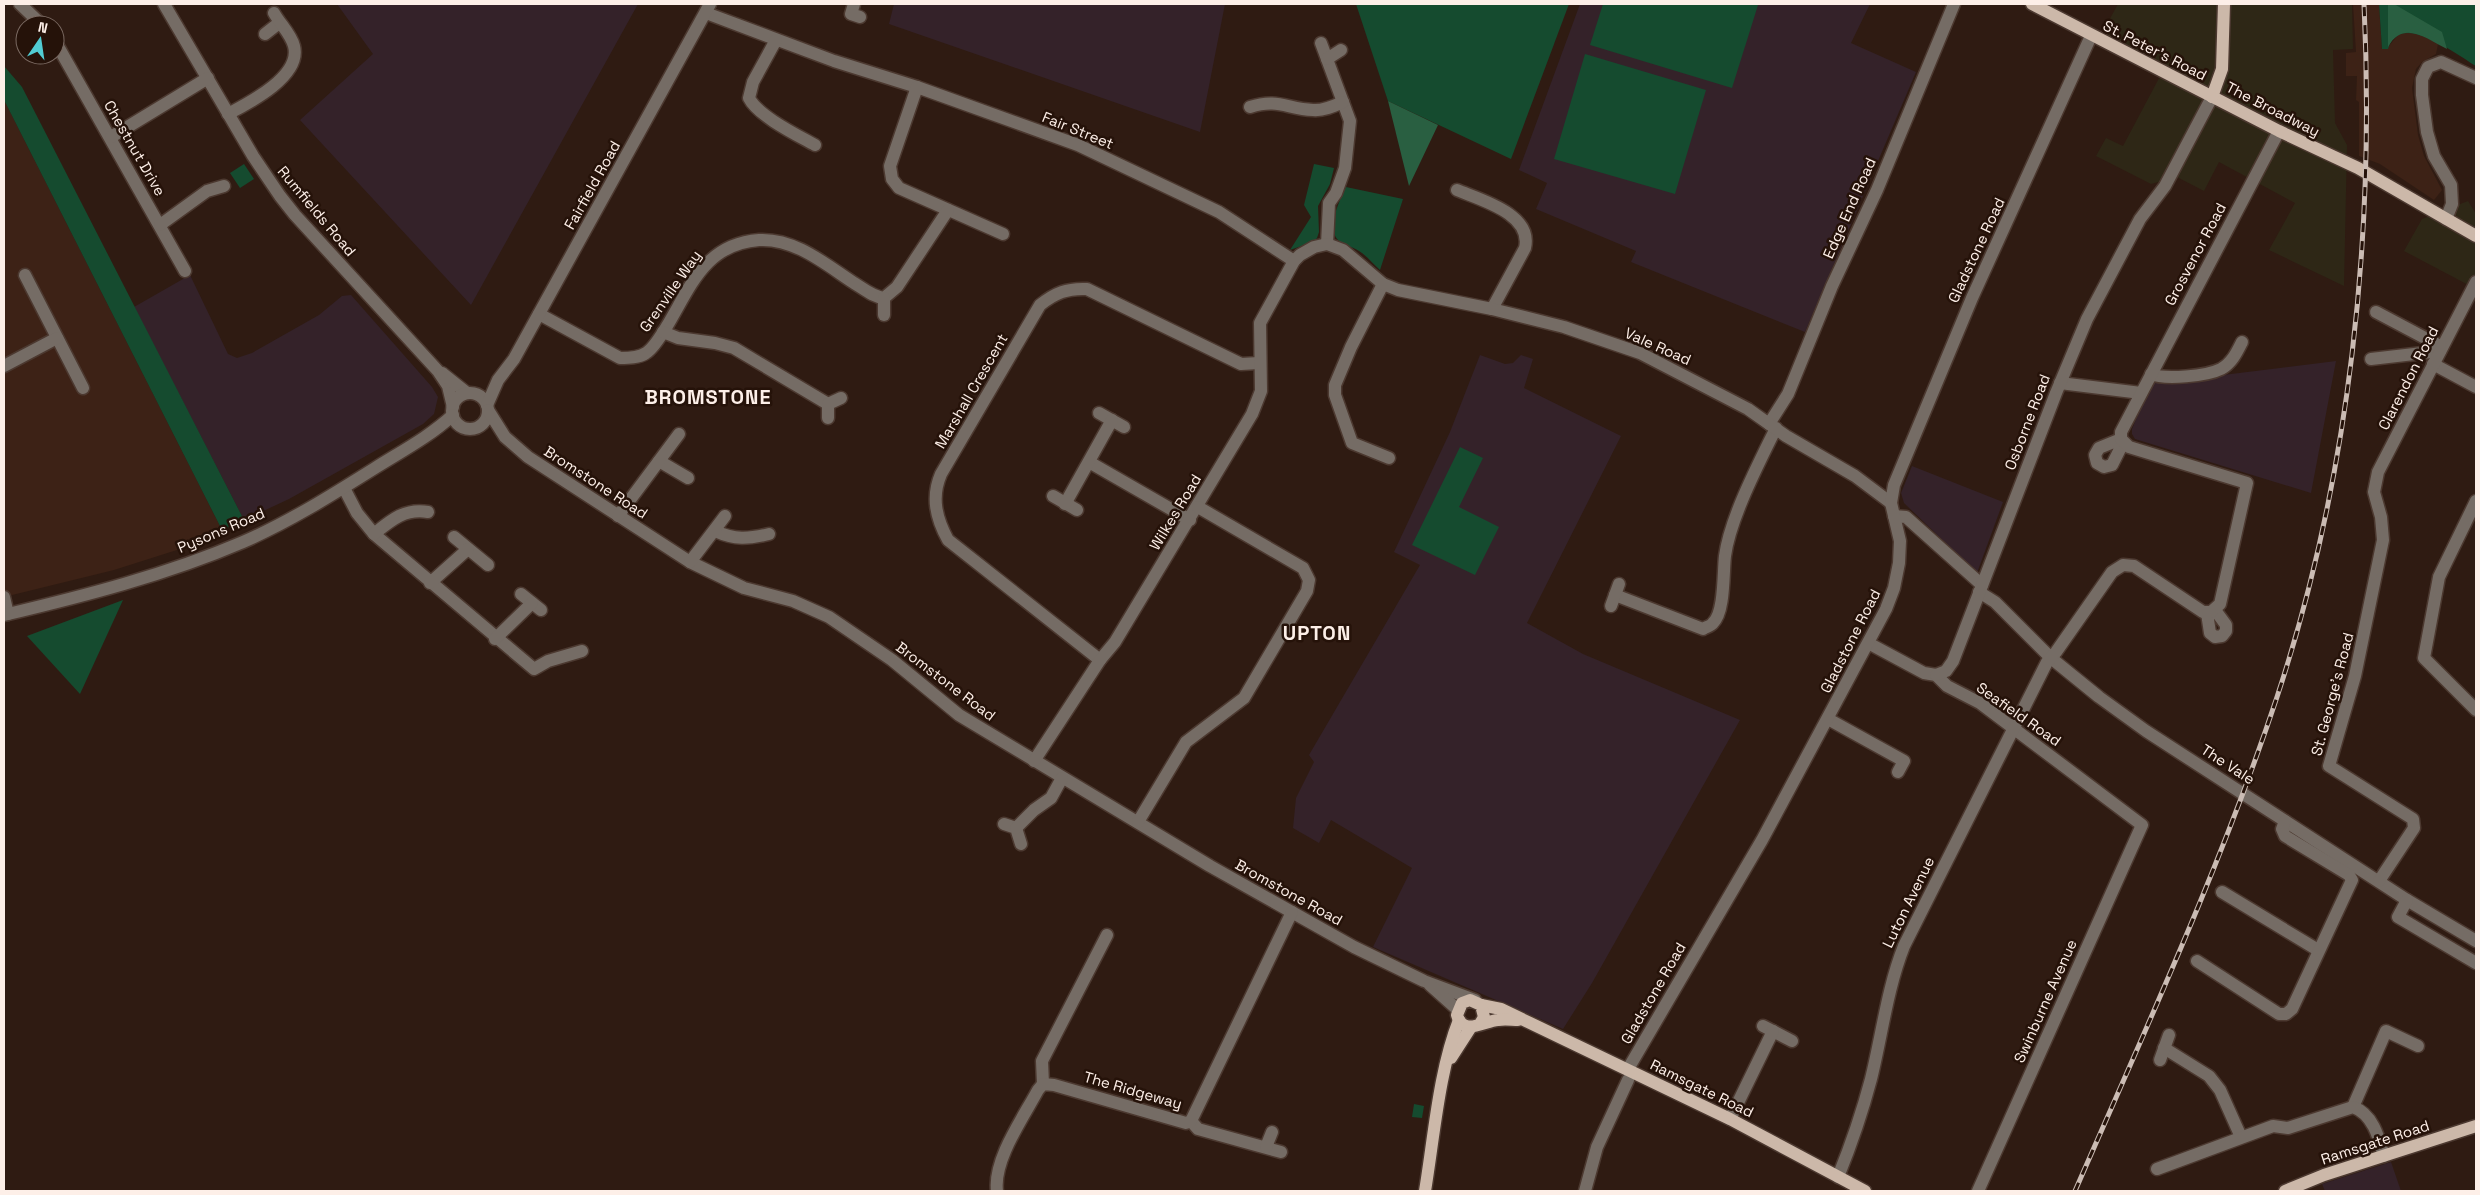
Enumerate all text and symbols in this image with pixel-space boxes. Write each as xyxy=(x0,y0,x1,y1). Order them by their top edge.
north arrow xyxy=(15,15,65,65)
street label: St. Peter's Road xyxy=(2100,16,2210,84)
text: N xyxy=(36,18,50,37)
street label: The Broadway xyxy=(2223,77,2323,141)
street label: Chestnut Drive xyxy=(100,97,170,199)
street label: Fair Street xyxy=(1039,107,1117,153)
street label: Fairfield Road xyxy=(560,137,624,233)
street label: Edge End Road xyxy=(1818,155,1880,261)
street label: Rumfields Road xyxy=(274,162,360,260)
street label: Gladstone Road xyxy=(1943,194,2009,306)
street label: Grosvenor Road xyxy=(2160,199,2230,309)
street label: Grenville Way xyxy=(635,246,705,336)
street label: Vale Road xyxy=(1622,323,1694,369)
street label: Clarendon Road xyxy=(2374,323,2442,433)
street label: Marshall Crescent xyxy=(930,330,1012,452)
street label: Osborne Road xyxy=(2000,371,2054,473)
district label: BROMSTONE xyxy=(645,384,771,410)
street label: Bromstone Road xyxy=(541,441,651,523)
street label: Wilkes Road xyxy=(1145,470,1205,554)
street label: Pysons Road xyxy=(174,503,268,557)
street label: Gladstone Road xyxy=(1816,586,1884,696)
district label: UPTON xyxy=(1283,620,1351,646)
street label: St. George's Road xyxy=(2306,630,2358,758)
street label: Bromstone Road xyxy=(892,637,1000,725)
street label: Seafield Road xyxy=(1973,678,2065,750)
street label: The Vale xyxy=(2197,740,2259,789)
street label: Luton Avenue xyxy=(1878,853,1938,951)
street label: Bromstone Road xyxy=(1232,855,1346,929)
street label: Swinburne Avenue xyxy=(2009,936,2081,1066)
street label: Gladstone Road xyxy=(1616,939,1690,1047)
street label: Ramsgate Road xyxy=(1647,1055,1757,1121)
street label: The Ridgeway xyxy=(1082,1067,1184,1113)
street label: Ramsgate Road xyxy=(2318,1116,2432,1168)

